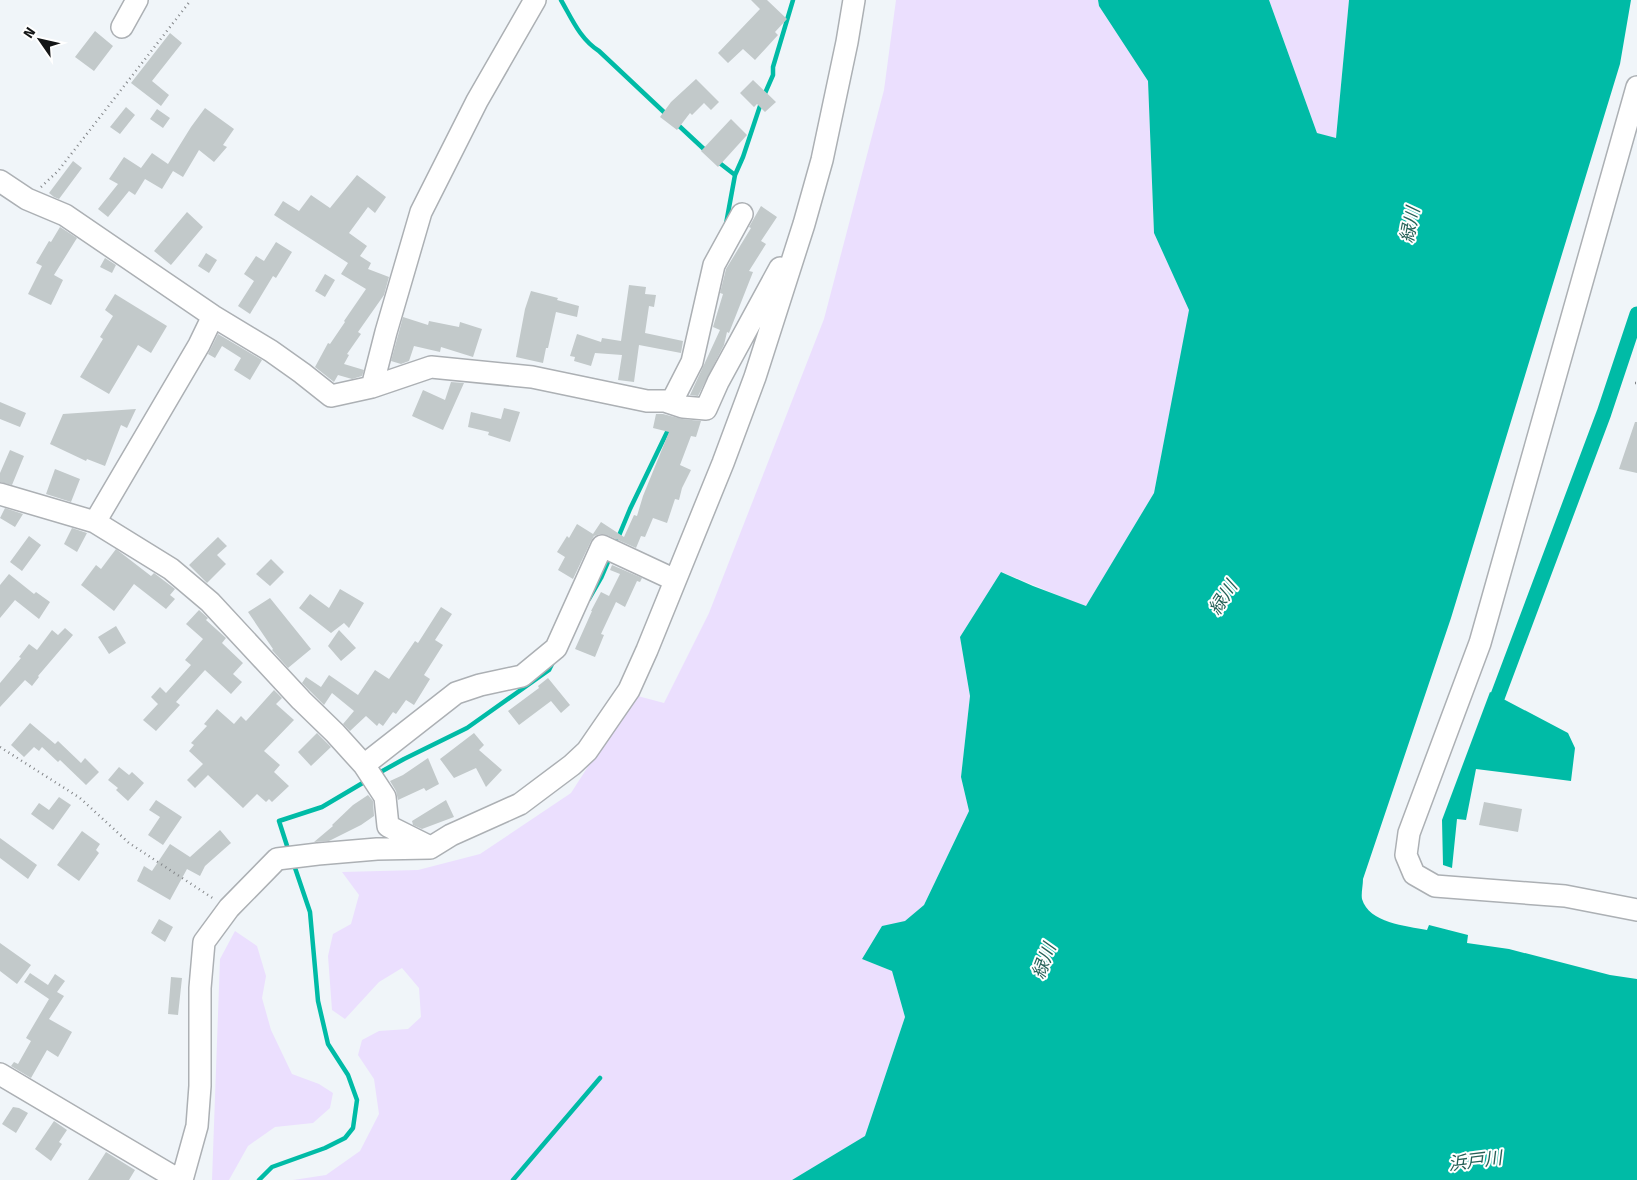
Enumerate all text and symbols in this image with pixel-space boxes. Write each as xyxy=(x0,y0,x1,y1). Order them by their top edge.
north arrow xyxy=(15,15,65,65)
text: N xyxy=(20,24,39,42)
water label: 緑川 xyxy=(1396,203,1425,245)
water label: 緑川 xyxy=(1204,575,1243,619)
water label: 緑川 xyxy=(1027,938,1061,982)
water label: 浜戸川 xyxy=(1447,1147,1505,1175)

